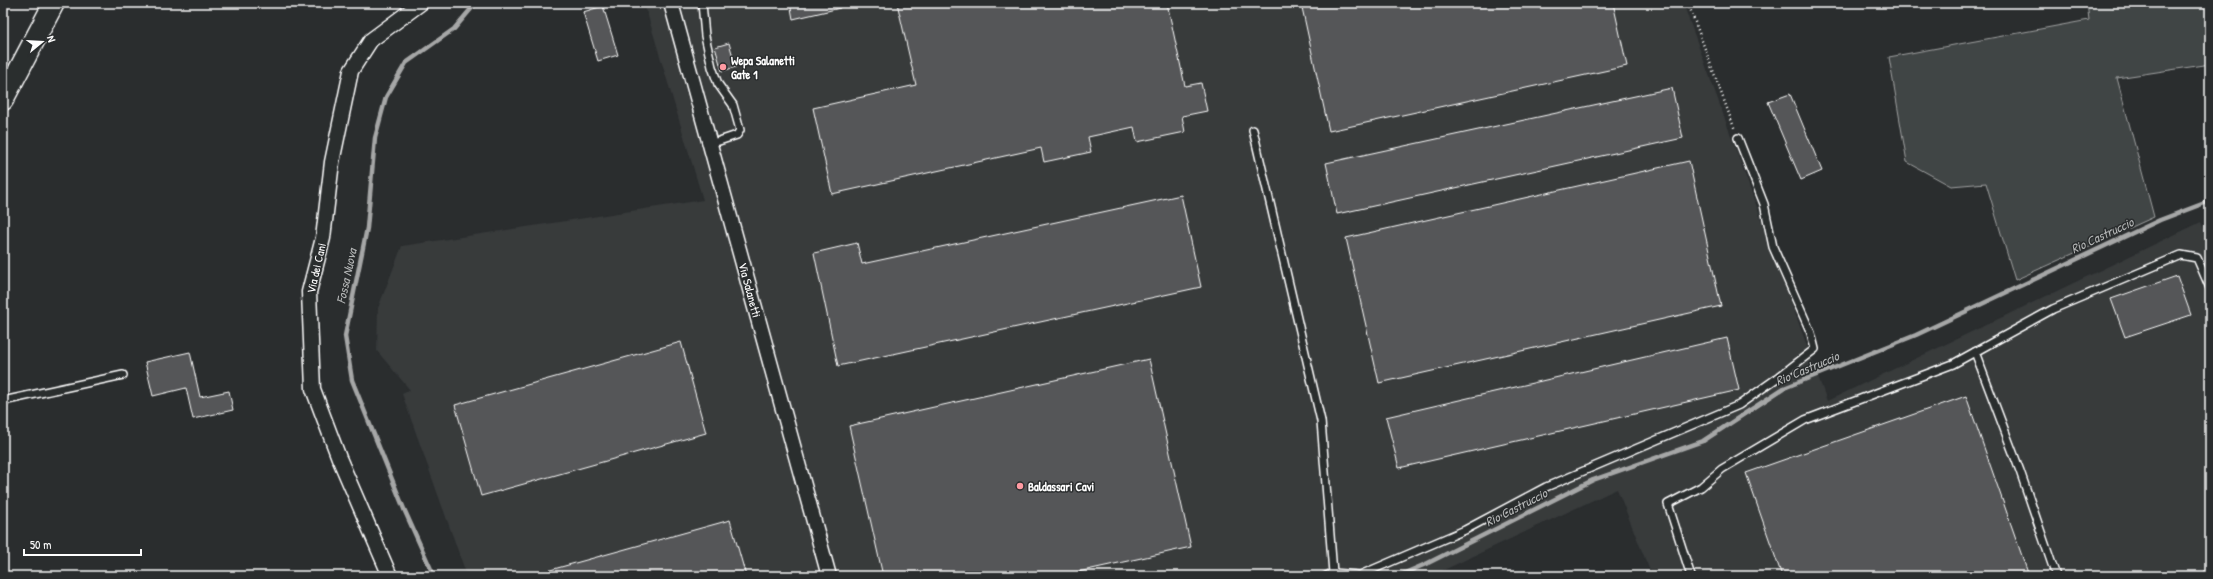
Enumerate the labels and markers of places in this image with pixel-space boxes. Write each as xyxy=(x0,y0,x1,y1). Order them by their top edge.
place label: Wepa Salanetti Gate 1 xyxy=(731,52,795,83)
marker: Wepa Salanetti Gate 1 xyxy=(718,62,728,72)
place label: Baldassari Cavi xyxy=(1028,478,1094,495)
marker: Baldassari Cavi xyxy=(1015,481,1025,491)

